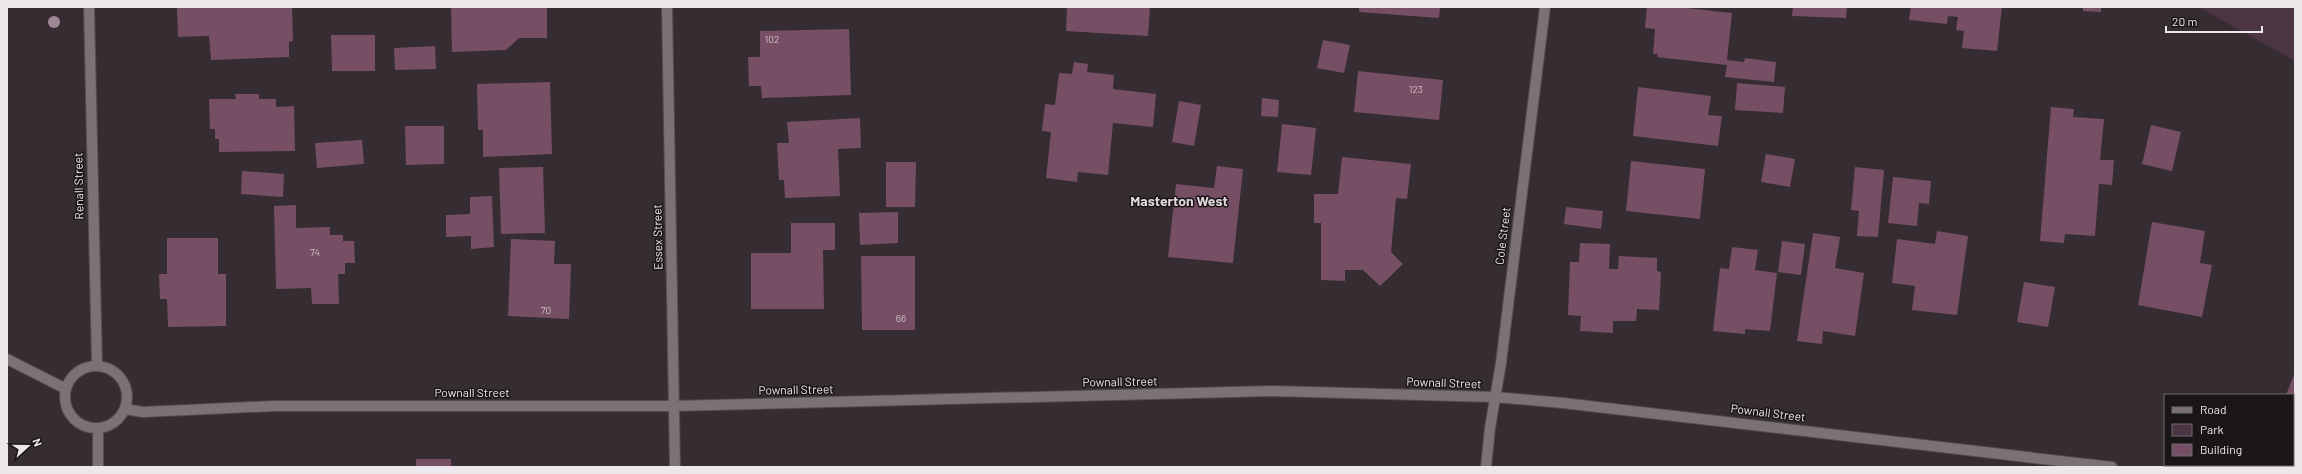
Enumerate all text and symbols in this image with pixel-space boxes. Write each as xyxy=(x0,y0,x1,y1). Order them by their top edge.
scale bar xyxy=(2166,8,2262,34)
text: 20 m xyxy=(2172,14,2198,28)
house number: 102 xyxy=(765,33,779,45)
house number: 123 xyxy=(1409,83,1423,95)
street label: Renall Street xyxy=(70,152,86,220)
district label: Masterton West xyxy=(1130,192,1228,209)
street label: Essex Street xyxy=(649,204,665,270)
street label: Cole Street xyxy=(1492,206,1512,266)
house number: 74 xyxy=(310,246,320,258)
house number: 70 xyxy=(541,304,551,316)
house number: 66 xyxy=(896,312,906,324)
street label: Pownall Street xyxy=(1082,373,1158,389)
street label: Pownall Street xyxy=(1406,374,1482,390)
street label: Pownall Street xyxy=(758,381,834,397)
street label: Pownall Street xyxy=(434,385,510,399)
legend xyxy=(2164,394,2294,466)
street label: Pownall Street xyxy=(1730,400,1806,424)
text: Road xyxy=(2200,402,2227,416)
text: Park xyxy=(2200,422,2224,436)
north arrow xyxy=(8,426,48,466)
text: N xyxy=(30,436,45,448)
text: Building xyxy=(2200,442,2242,456)

